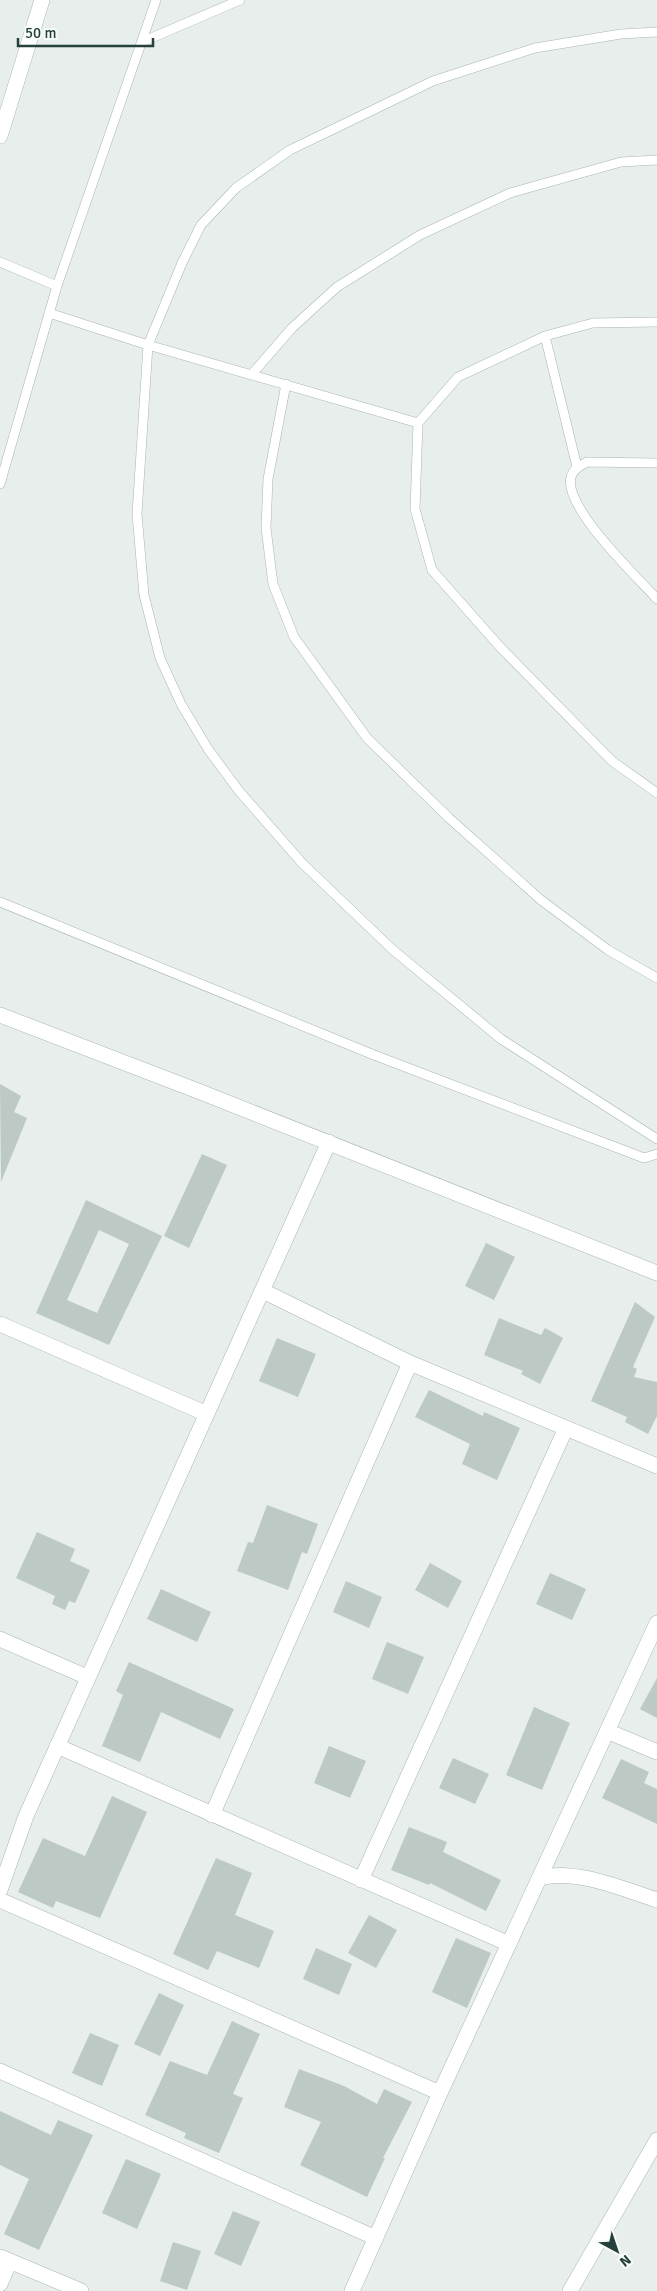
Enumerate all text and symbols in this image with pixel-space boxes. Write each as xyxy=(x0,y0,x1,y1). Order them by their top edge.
scale bar xyxy=(18,15,152,47)
text: 50 m xyxy=(25,24,56,42)
north arrow xyxy=(592,2226,642,2276)
text: N xyxy=(616,2251,634,2270)

